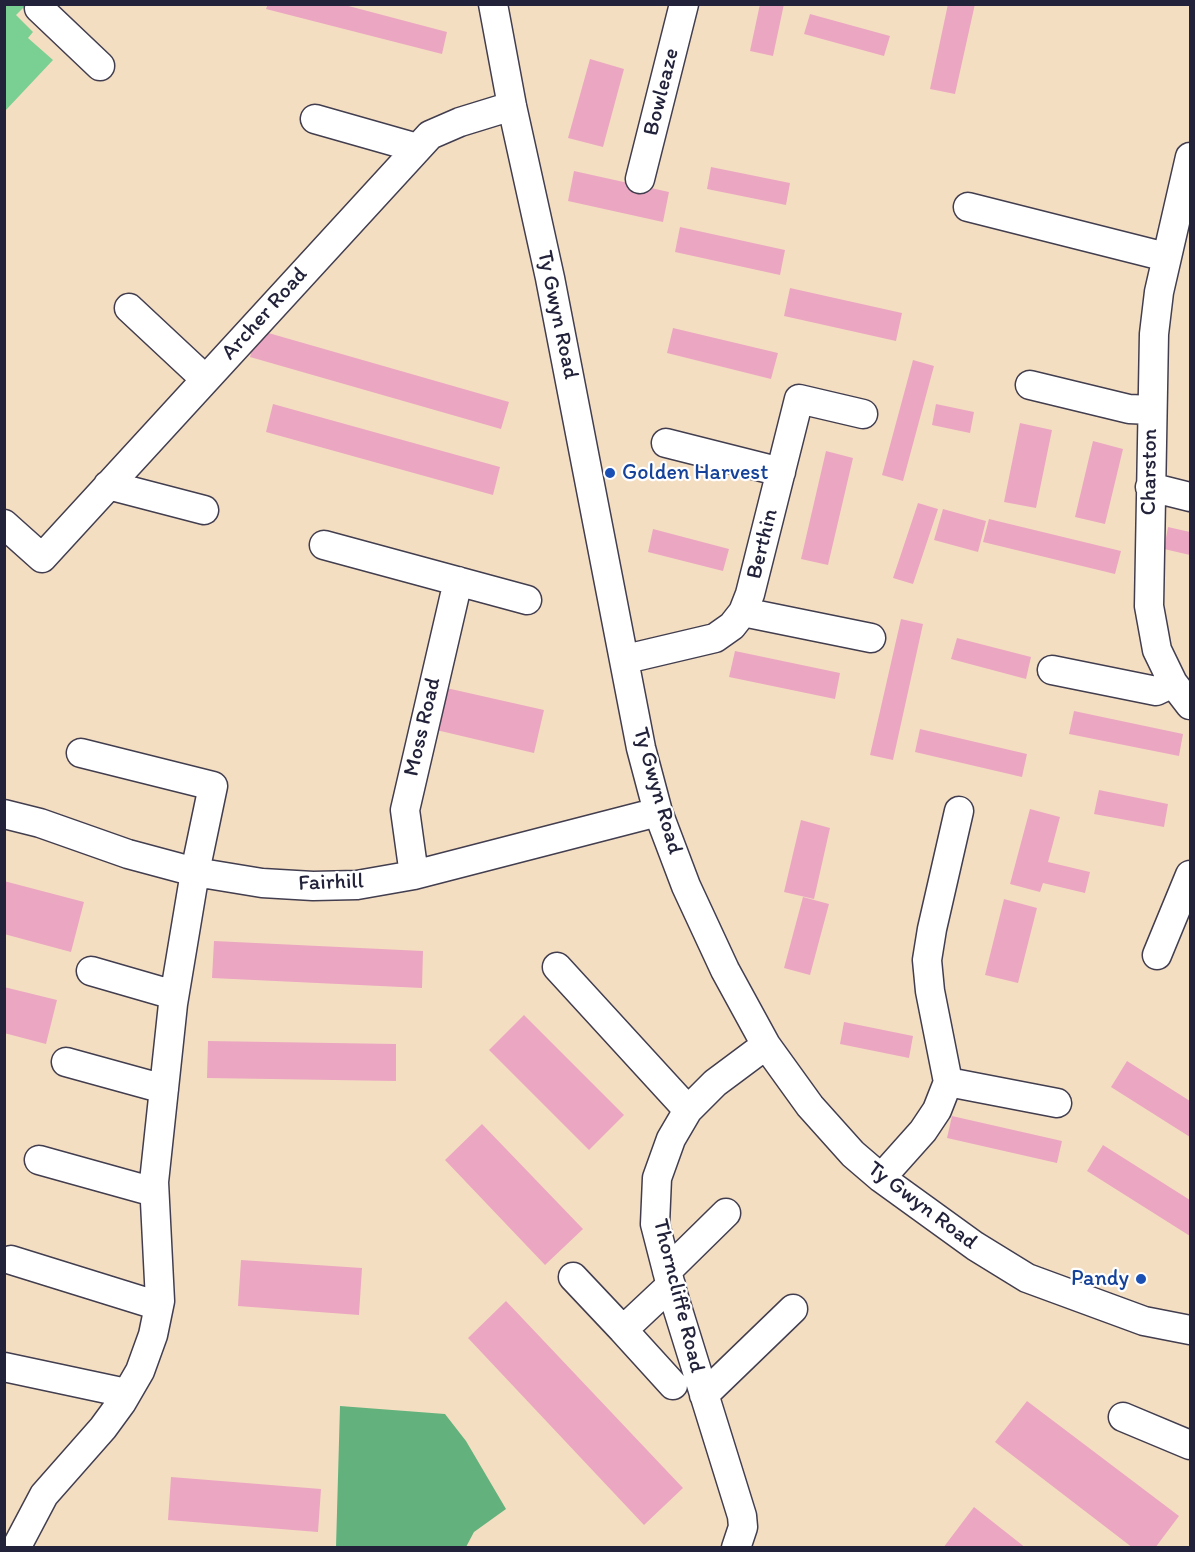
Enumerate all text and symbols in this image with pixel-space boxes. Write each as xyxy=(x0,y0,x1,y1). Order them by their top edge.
street label: Bowleaze xyxy=(638,46,686,138)
street label: Ty Gwyn Road xyxy=(531,248,583,382)
street label: Archer Road xyxy=(216,262,314,366)
street label: Charston xyxy=(1136,428,1164,516)
place label: Golden Harvest xyxy=(622,460,769,486)
marker: Golden Harvest xyxy=(603,466,617,480)
street label: Berthin xyxy=(742,506,784,582)
street label: Moss Road xyxy=(399,675,447,779)
street label: Ty Gwyn Road xyxy=(626,725,688,857)
street label: Fairhill xyxy=(298,869,364,897)
street label: Ty Gwyn Road xyxy=(862,1156,982,1256)
street label: Thorncliffe Road xyxy=(646,1216,710,1376)
place label: Pandy xyxy=(1071,1266,1129,1292)
marker: Pandy xyxy=(1134,1272,1148,1286)

